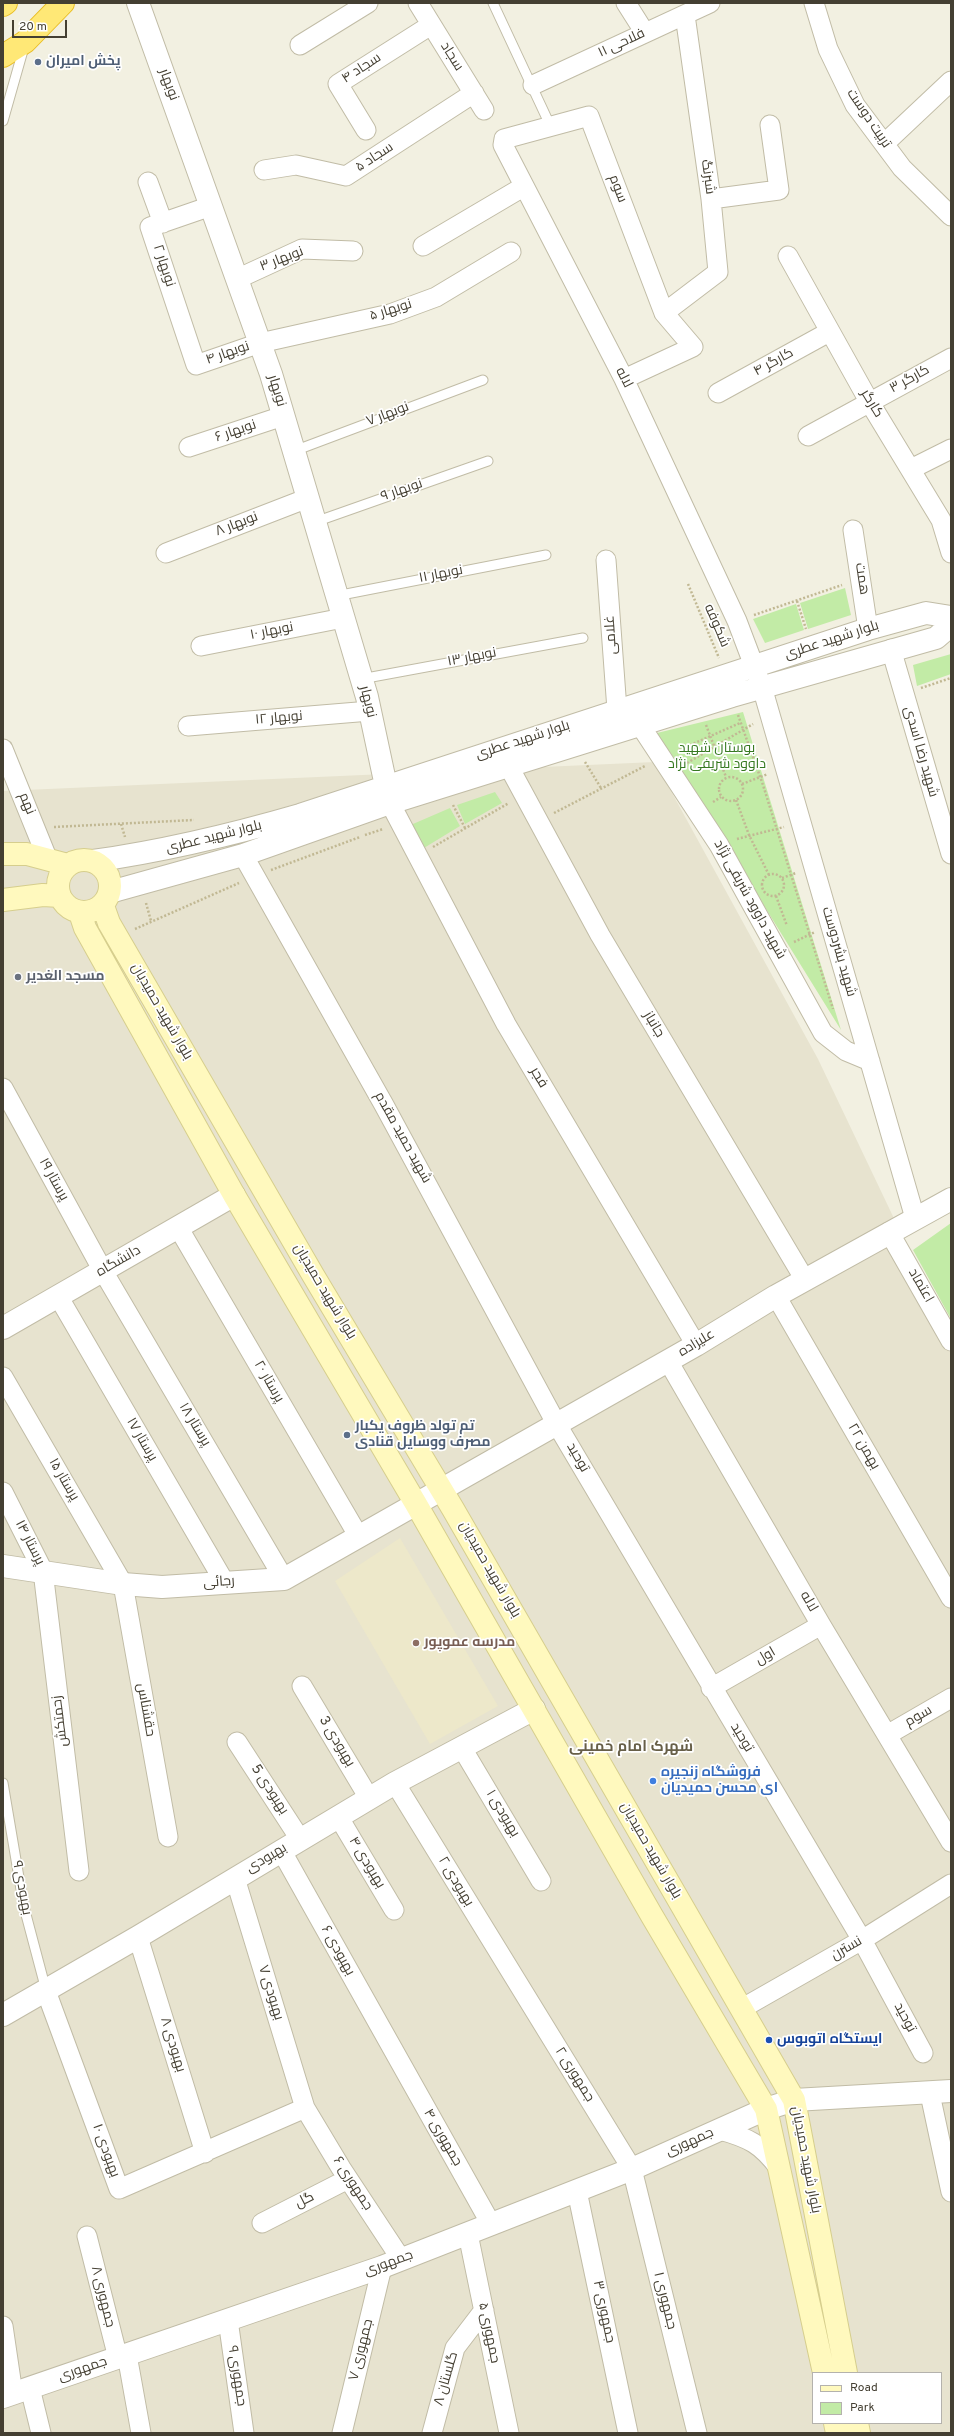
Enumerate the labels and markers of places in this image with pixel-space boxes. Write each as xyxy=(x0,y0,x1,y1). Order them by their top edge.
place label: پخش امیران xyxy=(46,54,121,70)
marker: پخش امیران xyxy=(33,57,43,67)
place label: مسجد الغدیر xyxy=(26,969,104,985)
marker: مسجد الغدیر xyxy=(13,972,23,982)
place label: تم تولد ظروف یکبار مصرف ووسایل قنادی xyxy=(355,1419,490,1452)
marker: تم تولد ظروف یکبار مصرف ووسایل قنادی xyxy=(342,1430,352,1440)
place label: مدرسه عموپور xyxy=(424,1635,515,1651)
marker: مدرسه عموپور xyxy=(411,1638,421,1648)
place label: فروشگاه زنجیره ای محسن حمیدیان xyxy=(661,1765,778,1798)
marker: فروشگاه زنجیره ای محسن حمیدیان xyxy=(648,1776,658,1786)
place label: ایستگاه اتوبوس xyxy=(777,2032,882,2048)
marker: ایستگاه اتوبوس xyxy=(764,2035,774,2045)

